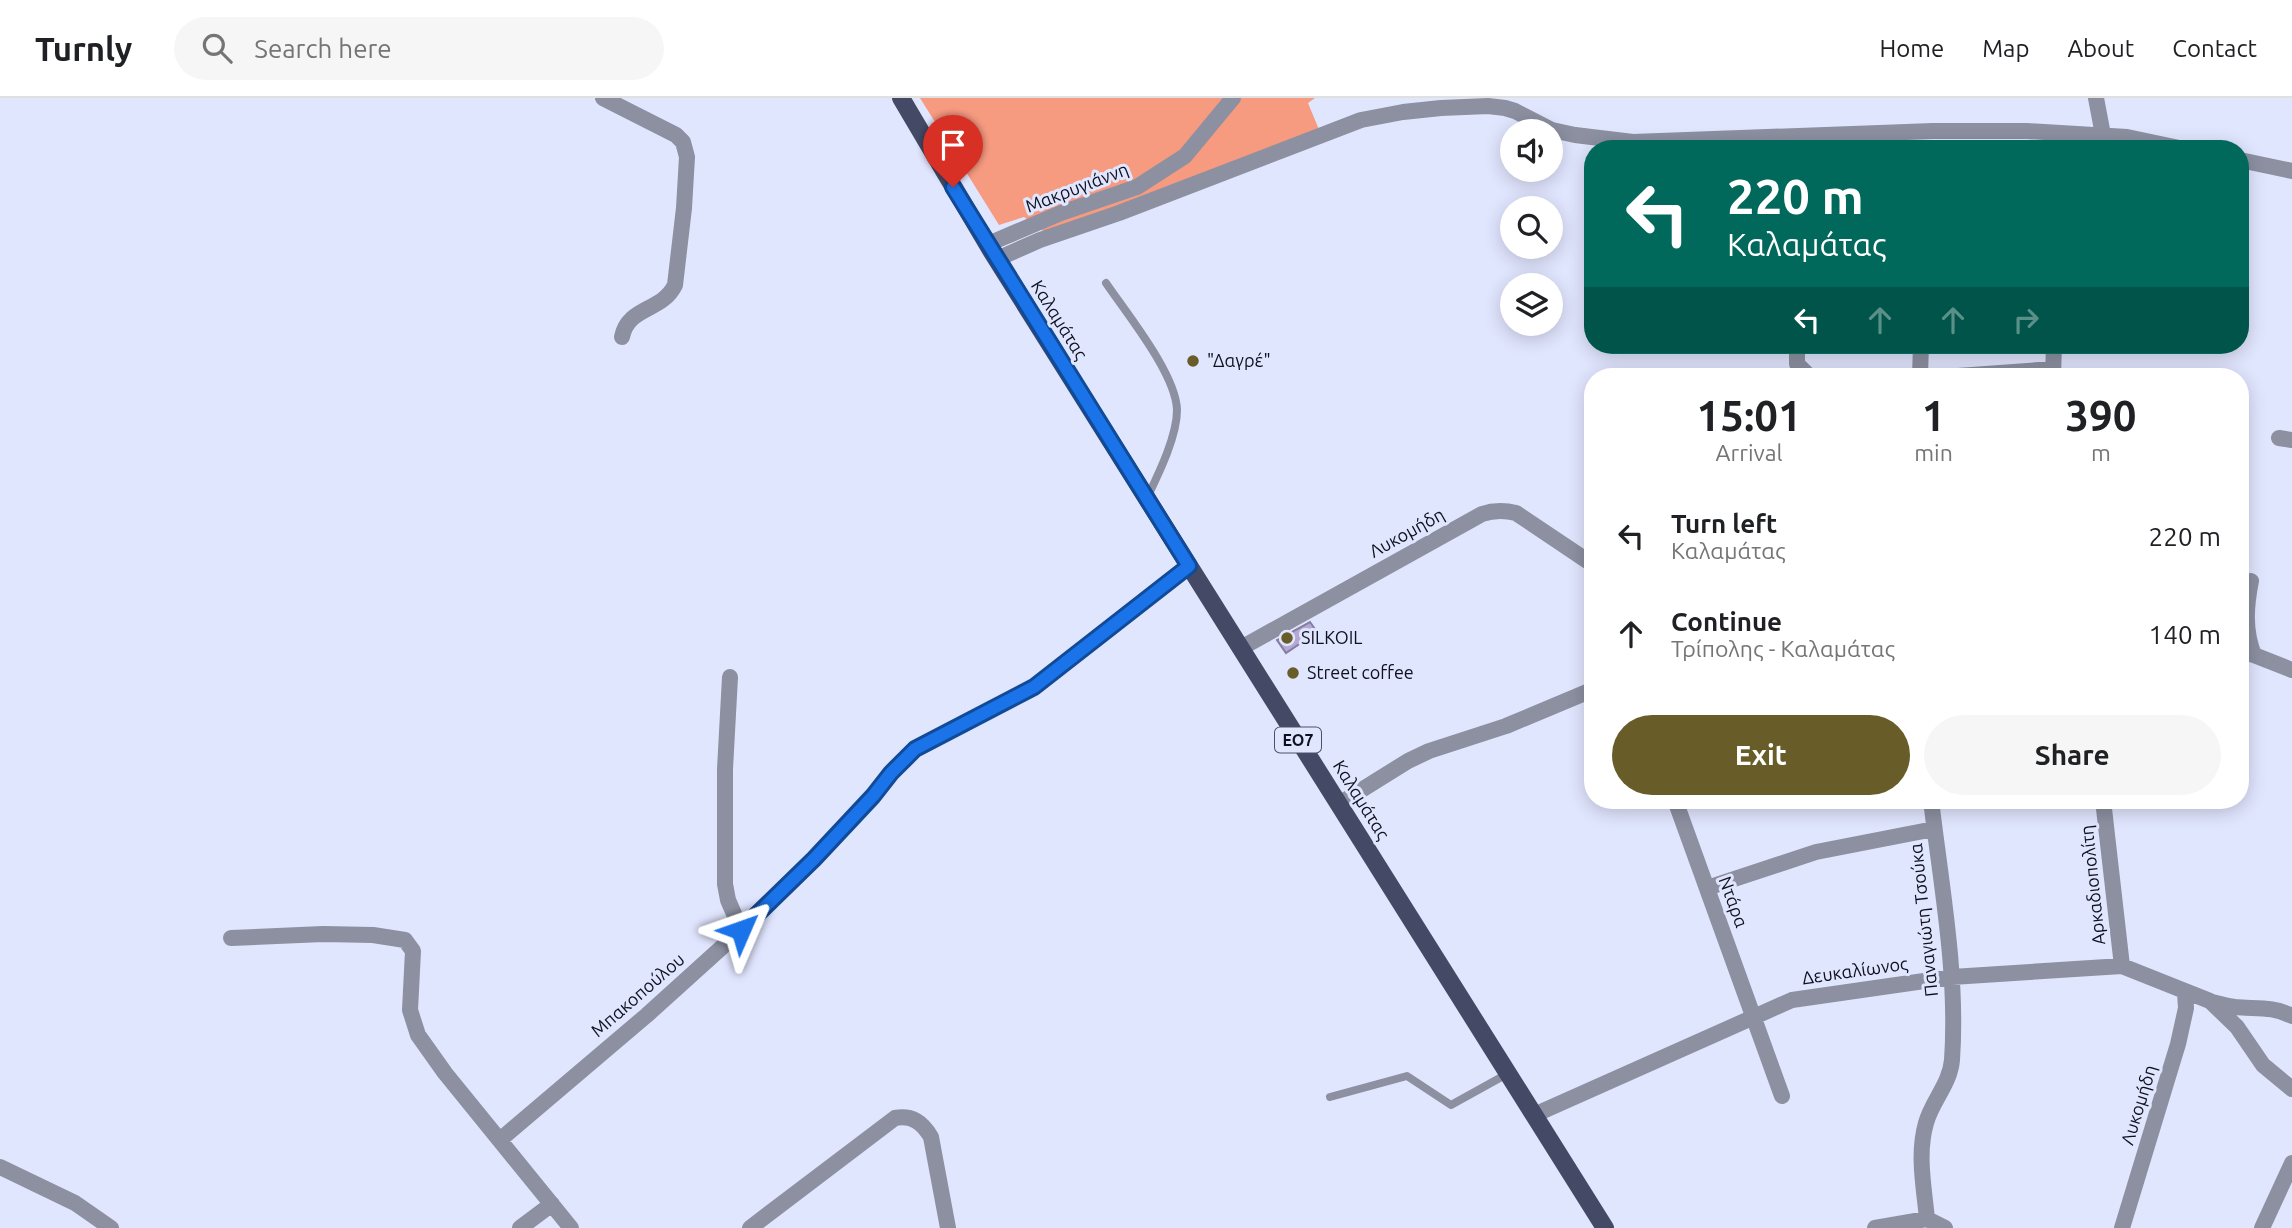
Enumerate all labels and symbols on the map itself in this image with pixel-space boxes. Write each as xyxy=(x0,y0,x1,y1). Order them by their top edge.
pin xyxy=(923,115,983,187)
street label: Μακρυγιάννη xyxy=(1022,158,1131,216)
street label: Καλαμάτας xyxy=(1027,276,1092,363)
place label: "Δαγρέ" xyxy=(1207,350,1271,370)
marker: "Δαγρέ" xyxy=(1185,353,1201,369)
street label: Λυκομήδη xyxy=(1366,503,1447,561)
place label: SILKOIL xyxy=(1301,627,1362,647)
marker: SILKOIL xyxy=(1279,630,1295,646)
place label: Street coffee xyxy=(1307,662,1414,682)
marker: Street coffee xyxy=(1285,665,1301,681)
road number: ΕΟ7 xyxy=(1275,727,1321,752)
street label: Καλαμάτας xyxy=(1329,756,1394,843)
street label: Αρκαδιοπολίτη xyxy=(2076,824,2108,946)
street label: Παναγιώτη Τσούκα xyxy=(1905,842,1941,998)
street label: Ντάρα xyxy=(1715,873,1752,930)
position arrow xyxy=(704,893,778,967)
street label: Μπακοπούλου xyxy=(587,948,688,1040)
street label: Δευκαλίωνος xyxy=(1801,953,1909,988)
street label: Λυκομήδη xyxy=(2116,1062,2160,1147)

